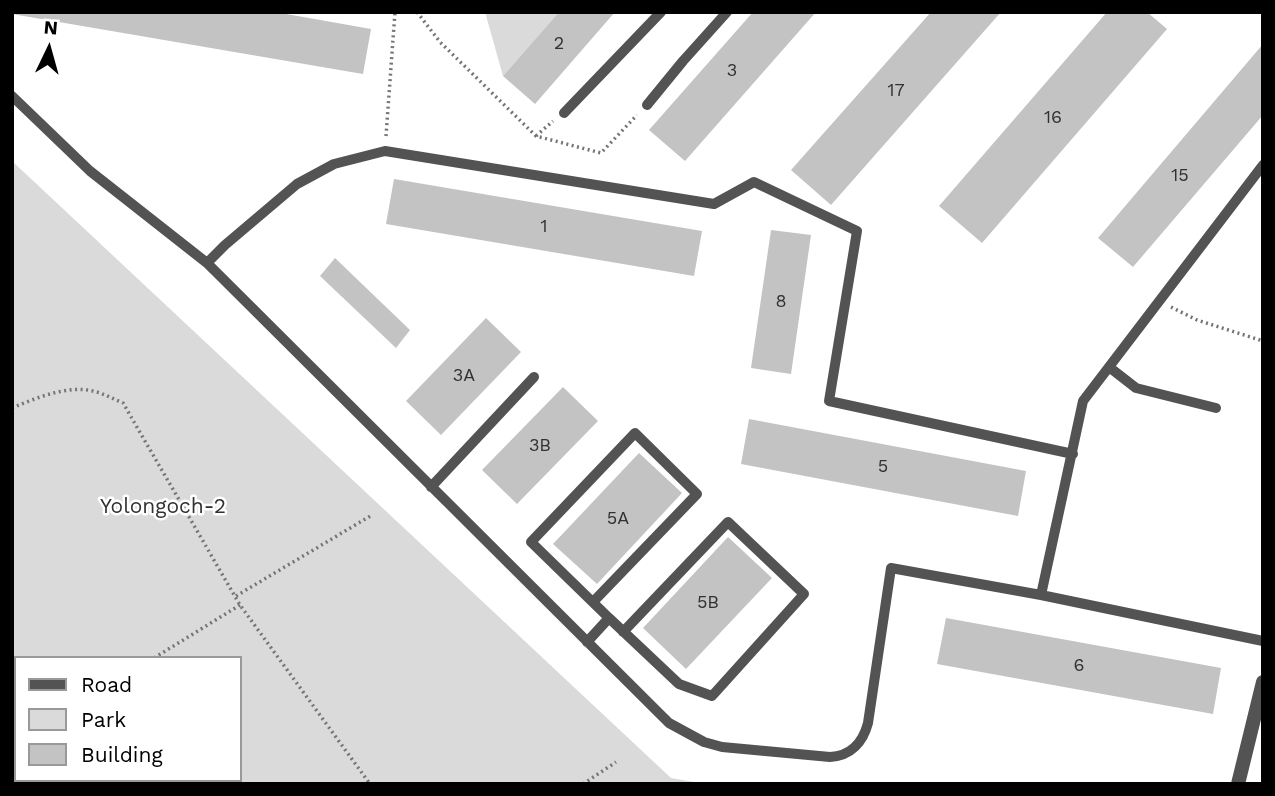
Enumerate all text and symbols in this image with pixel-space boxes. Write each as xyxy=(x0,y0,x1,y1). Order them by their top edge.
north arrow xyxy=(14,14,84,84)
text: N xyxy=(43,16,59,40)
house number: 2 xyxy=(554,33,564,55)
house number: 3 xyxy=(727,60,737,82)
house number: 17 xyxy=(887,80,905,102)
house number: 16 xyxy=(1044,107,1062,129)
house number: 15 xyxy=(1171,165,1189,187)
house number: 1 xyxy=(540,216,548,238)
house number: 8 xyxy=(775,291,787,313)
house number: 3A xyxy=(453,365,475,387)
house number: 3B xyxy=(529,435,551,457)
house number: 5 xyxy=(878,456,888,478)
park label: Yolongoch-2 xyxy=(100,494,226,520)
house number: 5A xyxy=(607,508,629,530)
house number: 5B xyxy=(697,592,719,614)
house number: 6 xyxy=(1074,655,1084,677)
legend xyxy=(14,656,242,782)
text: Road xyxy=(81,672,132,697)
text: Park xyxy=(81,707,126,732)
text: Building xyxy=(81,742,163,767)

